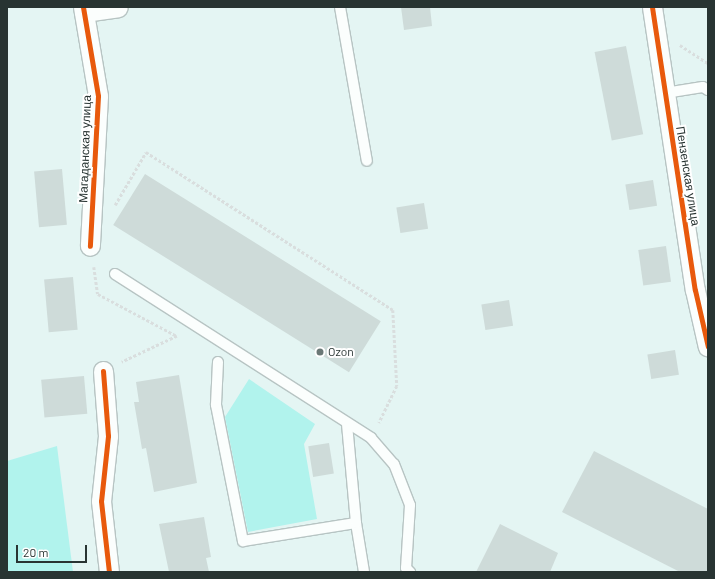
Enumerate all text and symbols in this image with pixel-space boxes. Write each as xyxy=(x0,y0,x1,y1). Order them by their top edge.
street label: Магаданская улица xyxy=(76,95,94,203)
street label: Пензенская улица xyxy=(673,125,703,227)
place label: Ozon xyxy=(328,345,354,359)
marker: Ozon xyxy=(315,347,325,357)
scale bar xyxy=(18,537,89,563)
text: 20 m xyxy=(23,545,49,559)

